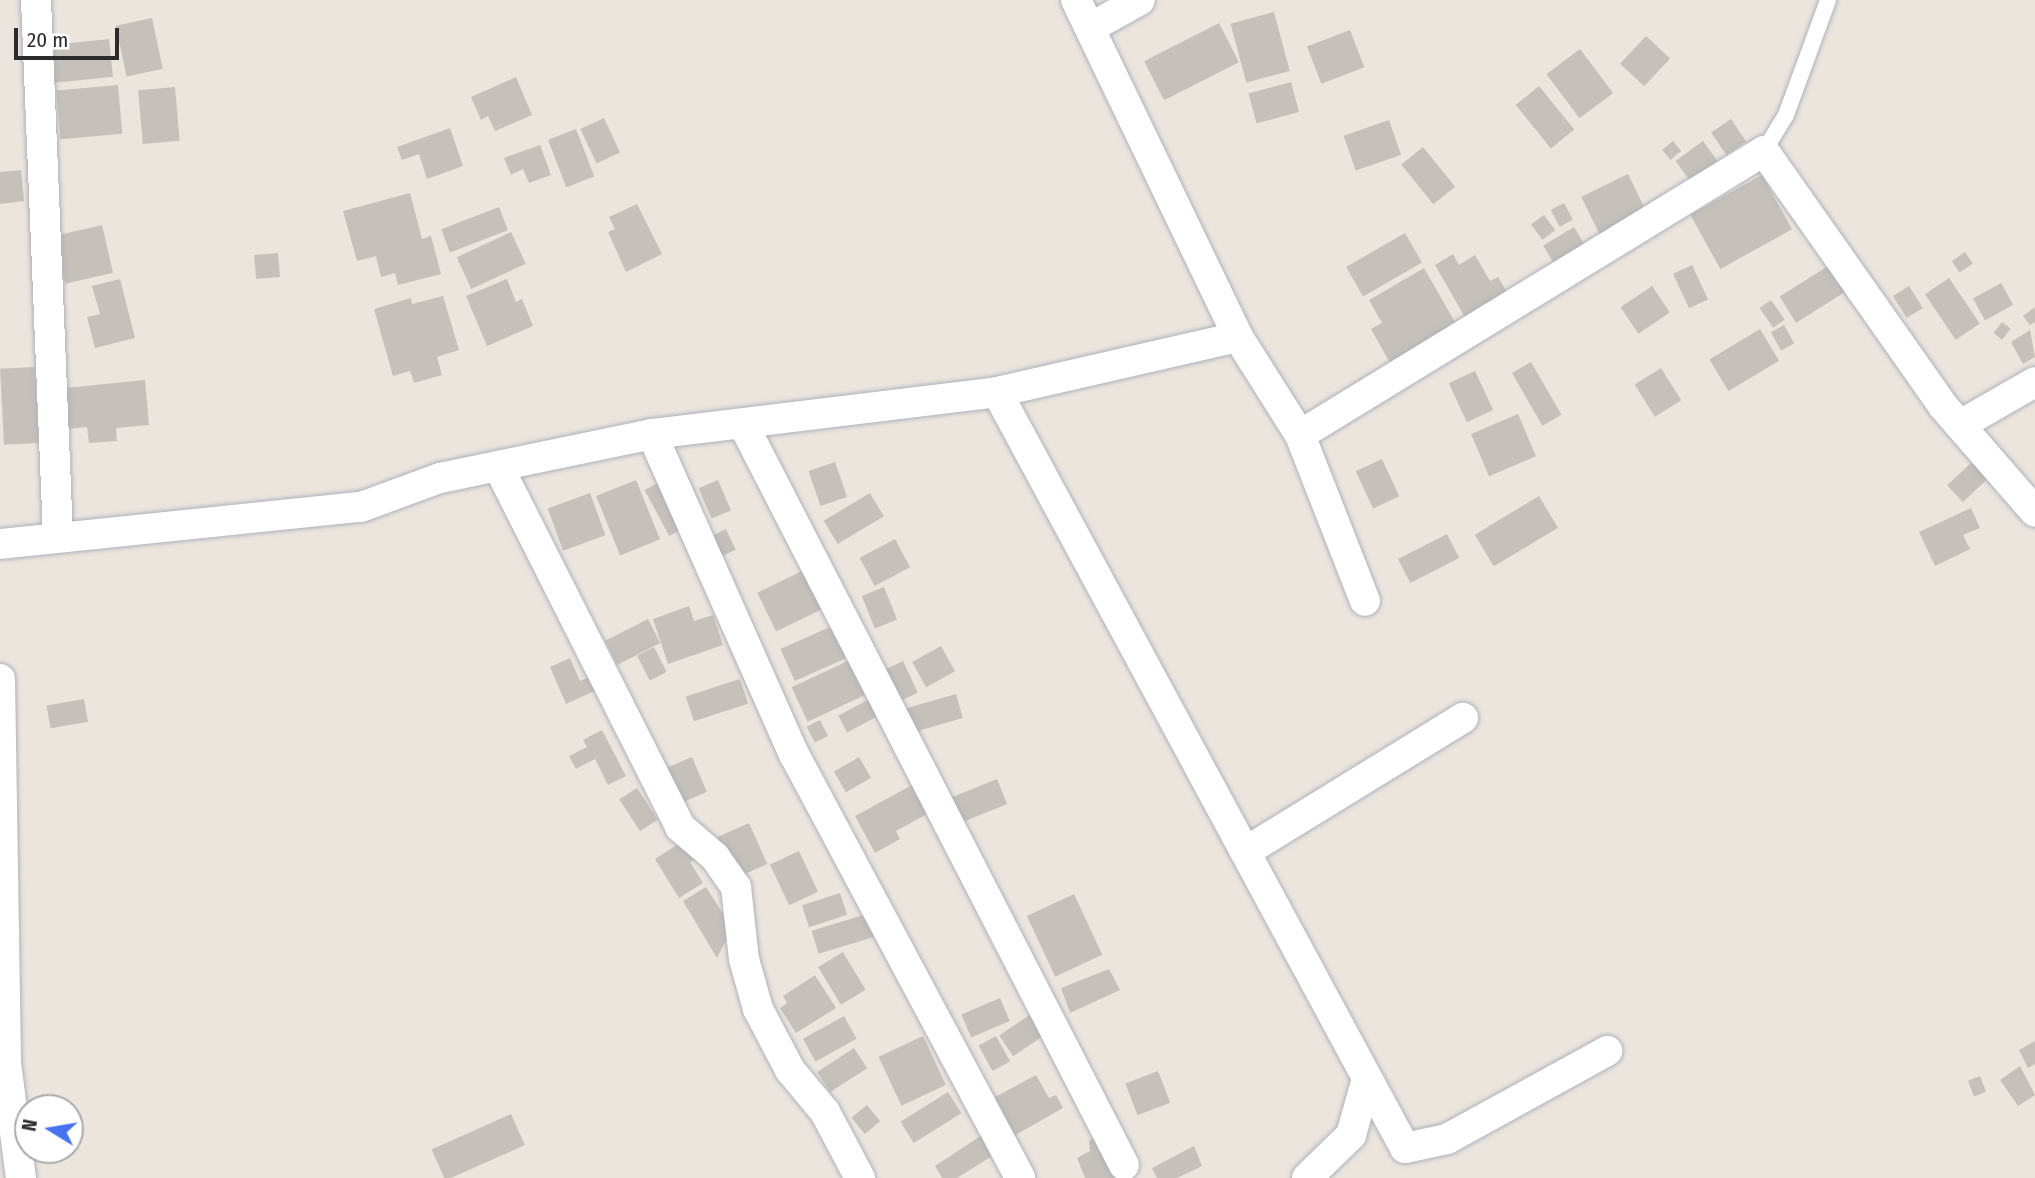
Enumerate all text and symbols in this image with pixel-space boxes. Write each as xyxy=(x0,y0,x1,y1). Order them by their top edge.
scale bar xyxy=(18,14,122,58)
text: 20 m xyxy=(27,27,68,53)
north arrow xyxy=(14,1094,84,1164)
text: N xyxy=(17,1118,42,1133)

